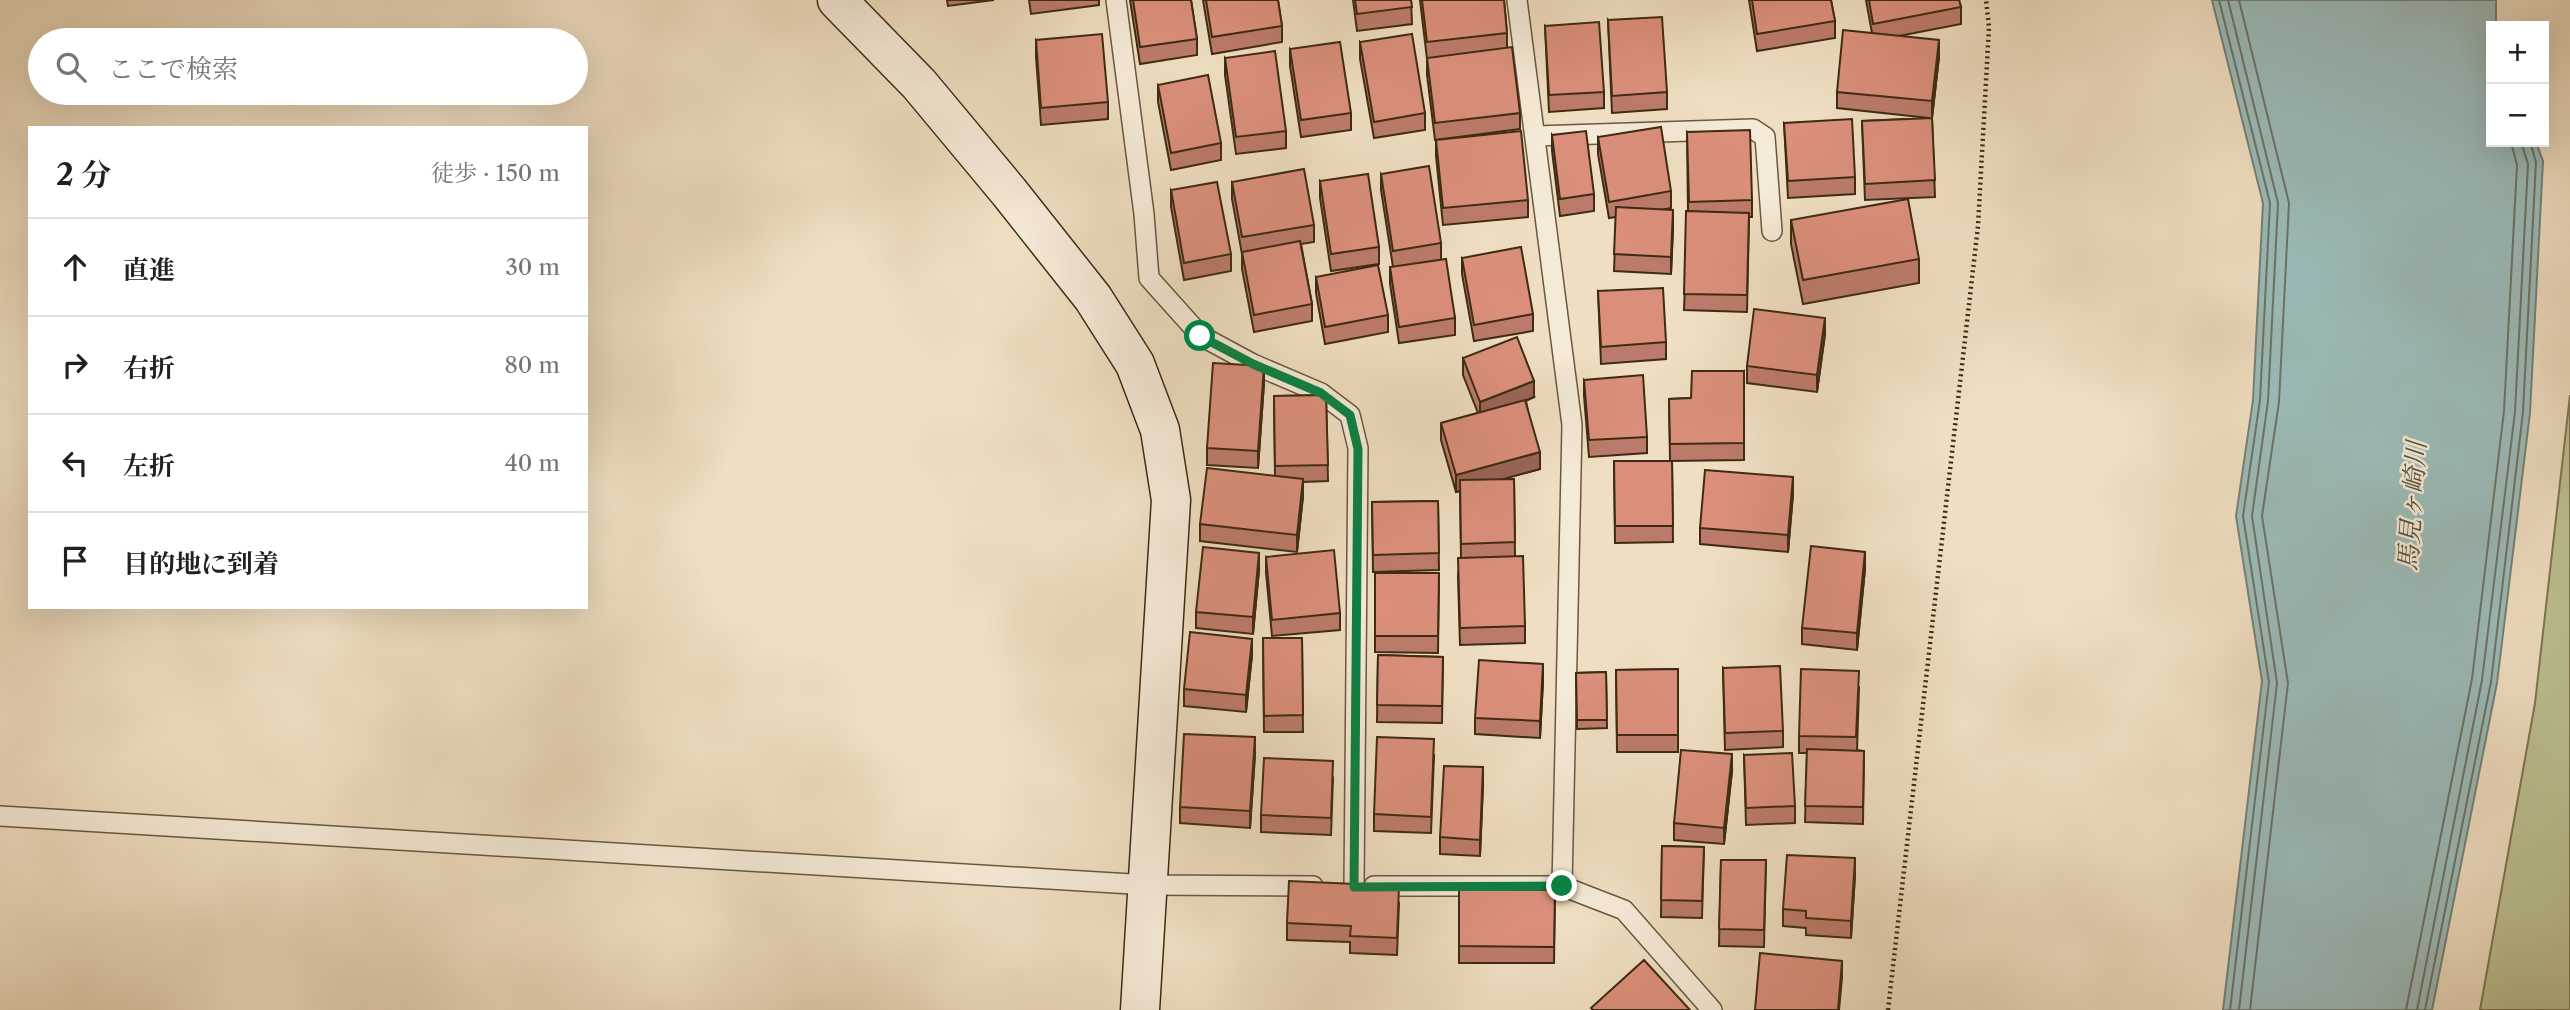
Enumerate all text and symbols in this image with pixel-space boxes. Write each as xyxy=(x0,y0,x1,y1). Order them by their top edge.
map controls xyxy=(2486,21,2549,147)
button: + xyxy=(2486,21,2549,84)
search box xyxy=(28,28,588,105)
icon: search xyxy=(52,48,90,86)
text: ここで検索 xyxy=(108,53,238,85)
button: − xyxy=(2486,84,2549,147)
text: 2 分 xyxy=(56,156,111,193)
text: 徒歩 · 150 m xyxy=(431,159,560,187)
icon: ahead xyxy=(56,248,94,286)
text: 30 m xyxy=(505,253,560,281)
text: 直進 xyxy=(123,254,175,286)
route start xyxy=(1184,320,1215,351)
icon: right xyxy=(56,346,94,384)
text: 80 m xyxy=(504,351,560,379)
text: 右折 xyxy=(123,352,175,384)
water label: 馬見ヶ崎川 xyxy=(2392,437,2433,572)
icon: left xyxy=(56,444,94,482)
text: 40 m xyxy=(505,449,560,477)
text: 左折 xyxy=(123,450,175,482)
icon: arrive xyxy=(56,542,94,580)
text: 目的地に到着 xyxy=(123,548,279,580)
route end xyxy=(1546,870,1577,901)

